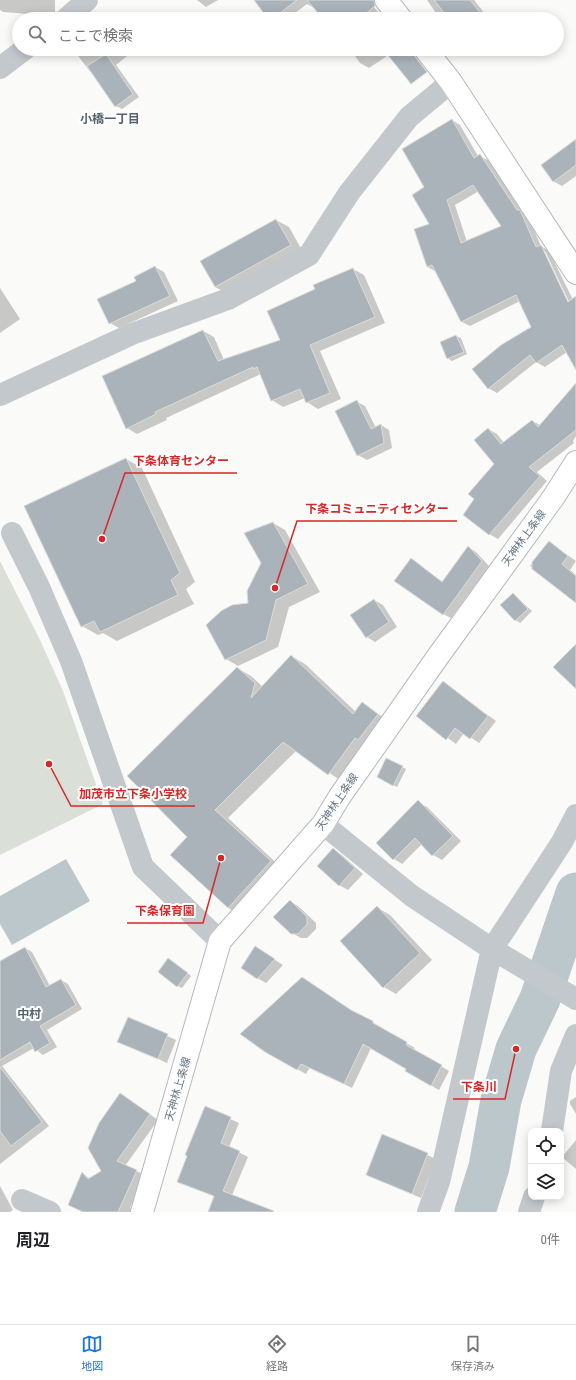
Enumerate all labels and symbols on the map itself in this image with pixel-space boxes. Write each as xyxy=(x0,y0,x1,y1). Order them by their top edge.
district label: 小橋一丁目 xyxy=(80,112,140,126)
callout: 下条体育センター xyxy=(125,449,237,473)
text: 下条体育センター xyxy=(133,454,229,468)
callout: 下条コミュニティセンター xyxy=(297,497,457,521)
text: 下条コミュニティセンター xyxy=(305,502,449,516)
street label: 天神林上条線 xyxy=(499,507,549,569)
street label: 天神林上条線 xyxy=(313,771,361,833)
callout: 加茂市立下条小学校 xyxy=(71,782,195,806)
text: 加茂市立下条小学校 xyxy=(79,787,187,801)
callout: 下条保育園 xyxy=(127,899,203,923)
text: 下条保育園 xyxy=(135,904,195,918)
district label: 中村 xyxy=(17,1007,41,1021)
street label: 天神林上条線 xyxy=(163,1055,193,1123)
callout: 下条川 xyxy=(453,1075,505,1099)
text: 下条川 xyxy=(461,1080,497,1094)

